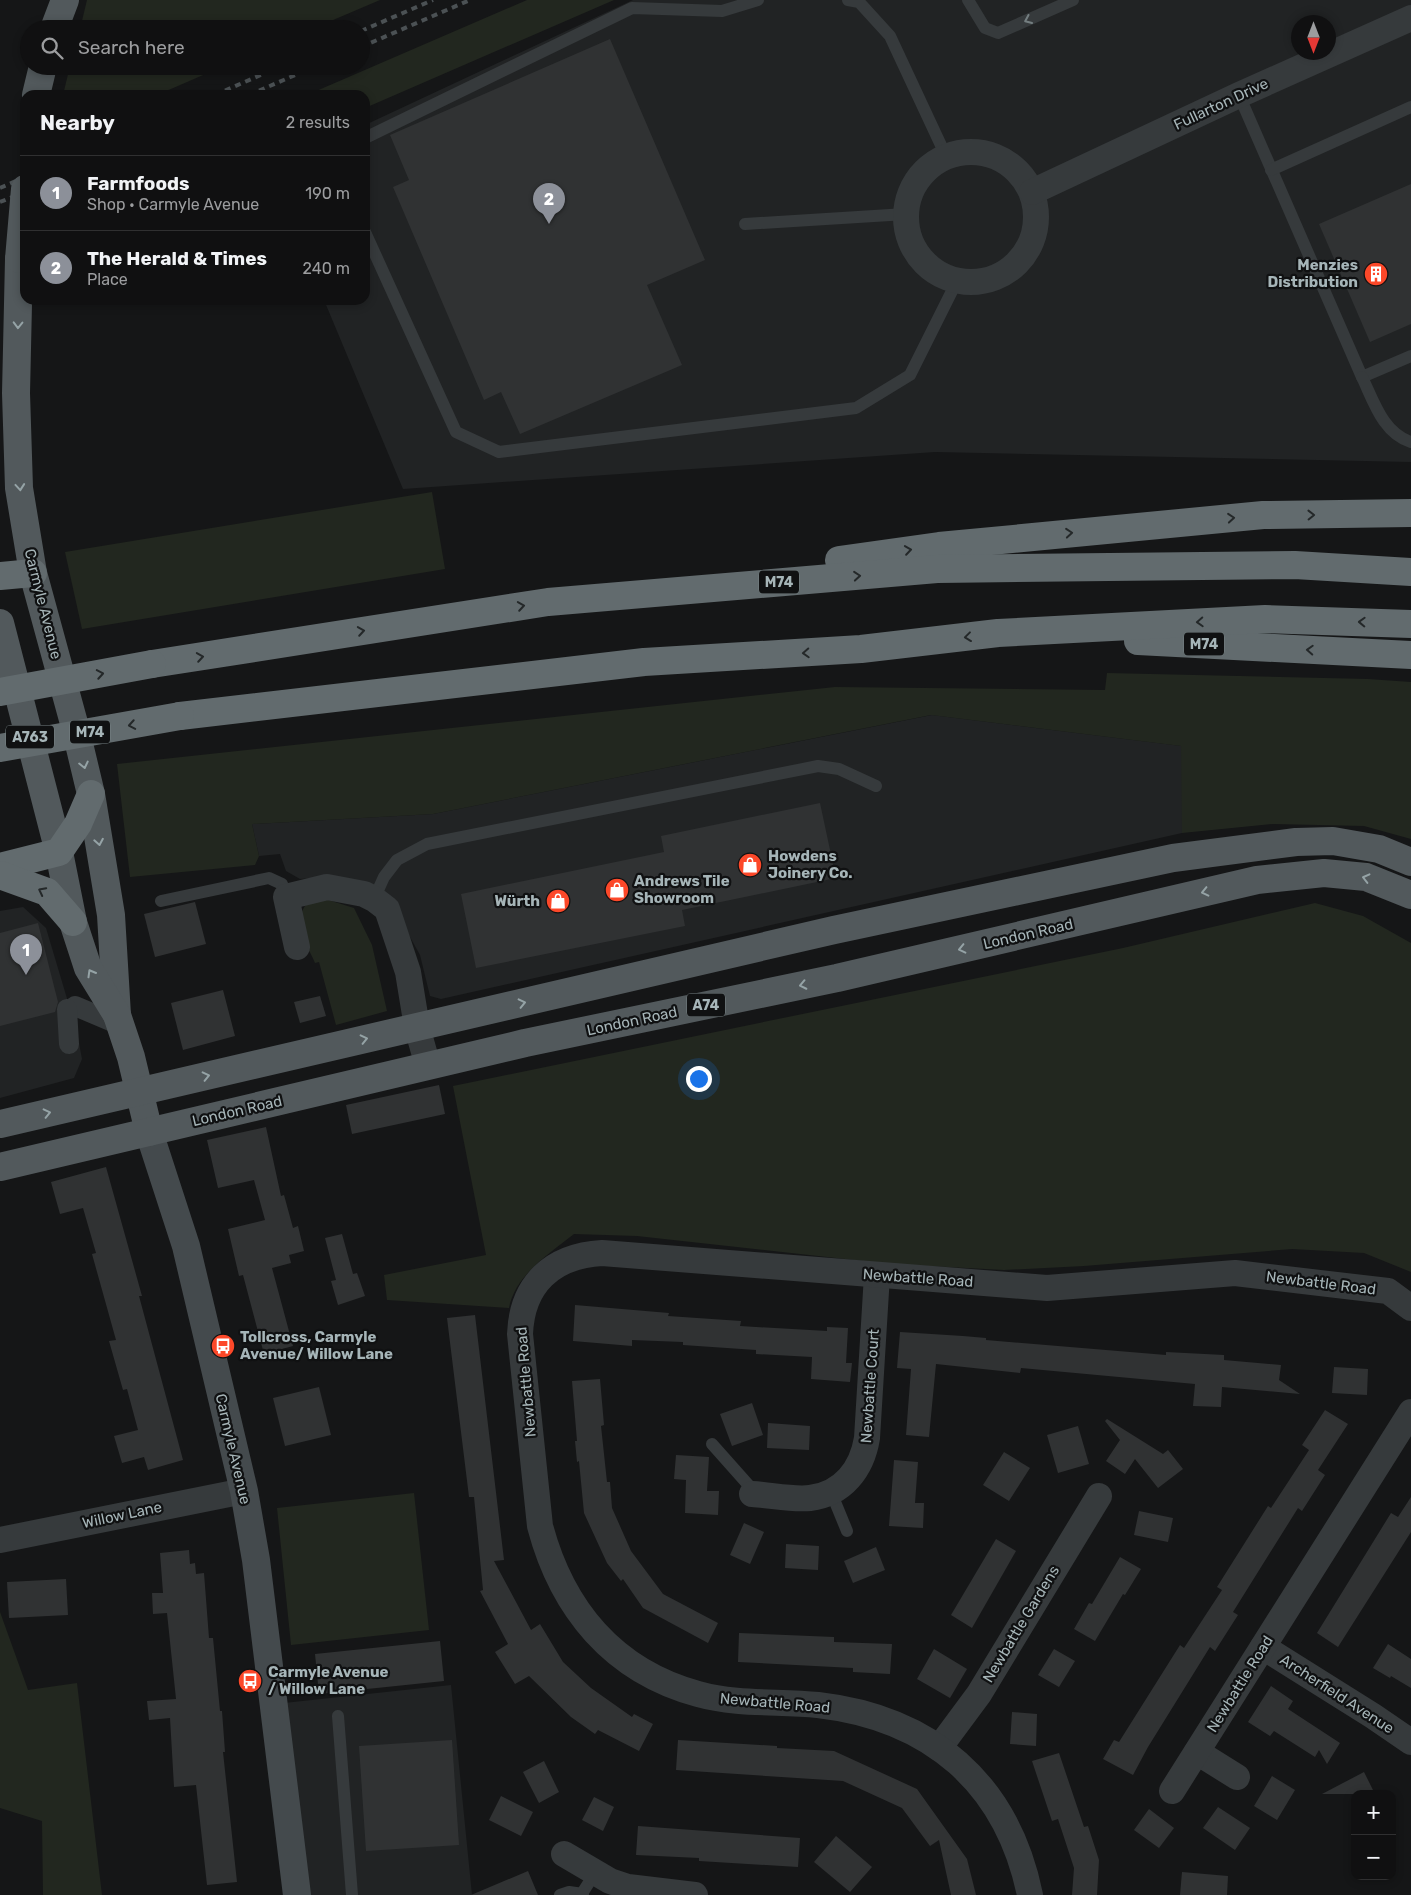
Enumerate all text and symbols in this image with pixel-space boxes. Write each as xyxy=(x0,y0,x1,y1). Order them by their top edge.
one-way arrow xyxy=(1024,13,1033,24)
north arrow xyxy=(1291,15,1336,60)
search box xyxy=(20,20,370,75)
icon: search xyxy=(38,34,66,62)
text: Search here xyxy=(78,36,185,59)
street label: Fullarton Drive xyxy=(1171,74,1271,134)
text: Nearby xyxy=(40,110,115,135)
text: 2 results xyxy=(286,113,350,132)
text: Farmfoods xyxy=(87,172,189,195)
pin: 2 xyxy=(533,183,565,224)
text: 1 xyxy=(52,184,60,203)
text: 190 m xyxy=(305,184,350,203)
text: Shop · Carmyle Avenue xyxy=(87,195,259,214)
text: The Herald & Times xyxy=(87,247,267,270)
place label: Menzies Distribution xyxy=(1267,256,1358,291)
text: 2 xyxy=(51,259,61,278)
text: 240 m xyxy=(303,259,350,278)
building icon: Menzies Distribution xyxy=(1363,261,1389,287)
text: Place xyxy=(87,270,128,289)
one-way arrow xyxy=(13,322,23,329)
one-way arrow xyxy=(14,484,25,492)
one-way arrow xyxy=(1308,509,1316,520)
one-way arrow xyxy=(1227,513,1235,524)
one-way arrow xyxy=(1066,528,1074,539)
one-way arrow xyxy=(904,545,912,556)
street label: Carmyle Avenue xyxy=(21,547,65,661)
road number: M74 xyxy=(759,570,799,594)
one-way arrow xyxy=(854,570,862,581)
one-way arrow xyxy=(517,601,526,611)
one-way arrow xyxy=(1196,617,1204,628)
one-way arrow xyxy=(1358,617,1366,628)
one-way arrow xyxy=(356,627,365,637)
one-way arrow xyxy=(964,631,972,642)
road number: M74 xyxy=(1184,633,1224,656)
one-way arrow xyxy=(1306,644,1314,655)
one-way arrow xyxy=(802,647,810,658)
one-way arrow xyxy=(196,652,205,662)
one-way arrow xyxy=(95,669,104,679)
one-way arrow xyxy=(127,719,136,730)
road number: M74 xyxy=(70,720,110,744)
road number: A763 xyxy=(6,726,54,749)
one-way arrow xyxy=(78,760,89,769)
one-way arrow xyxy=(93,838,103,847)
place label: Howdens Joinery Co. xyxy=(768,847,853,882)
shop icon: Howdens Joinery Co. xyxy=(737,852,763,878)
place label: Andrews Tile Showroom xyxy=(634,872,730,907)
one-way arrow xyxy=(1361,873,1370,884)
shop icon: Andrews Tile Showroom xyxy=(604,877,630,903)
one-way arrow xyxy=(38,887,47,897)
one-way arrow xyxy=(1201,887,1210,897)
shop icon: Würth xyxy=(545,888,571,914)
place label: Würth xyxy=(494,892,540,910)
street label: London Road xyxy=(981,915,1075,953)
pin: 1 xyxy=(10,934,42,975)
one-way arrow xyxy=(957,943,966,954)
one-way arrow xyxy=(88,969,98,978)
one-way arrow xyxy=(799,979,808,990)
road number: A74 xyxy=(687,994,725,1016)
one-way arrow xyxy=(518,998,527,1009)
street label: London Road xyxy=(585,1003,679,1039)
one-way arrow xyxy=(360,1035,368,1045)
your location xyxy=(686,1066,712,1092)
one-way arrow xyxy=(201,1071,210,1082)
street label: London Road xyxy=(190,1092,284,1130)
one-way arrow xyxy=(43,1108,52,1119)
street label: Newbattle Road xyxy=(862,1265,974,1291)
street label: Newbattle Road xyxy=(1265,1267,1377,1299)
street label: Newbattle Road xyxy=(512,1326,540,1438)
place label: Tollcross, Carmyle Avenue/ Willow Lane xyxy=(240,1328,393,1363)
street label: Newbattle Court xyxy=(857,1328,883,1444)
bus stop icon: Tollcross, Carmyle Avenue/ Willow Lane xyxy=(210,1333,236,1359)
street label: Carmyle Avenue xyxy=(211,1392,255,1506)
street label: Willow Lane xyxy=(81,1498,163,1532)
street label: Newbattle Gardens xyxy=(979,1562,1063,1686)
street label: Newbattle Road xyxy=(1203,1632,1277,1736)
street label: Archerfield Avenue xyxy=(1277,1650,1397,1738)
place label: Carmyle Avenue / Willow Lane xyxy=(268,1663,389,1698)
bus stop icon: Carmyle Avenue / Willow Lane xyxy=(237,1668,263,1694)
street label: Newbattle Road xyxy=(719,1689,831,1717)
map controls xyxy=(1351,1790,1396,1880)
button: + xyxy=(1351,1790,1396,1835)
button: − xyxy=(1351,1835,1396,1880)

